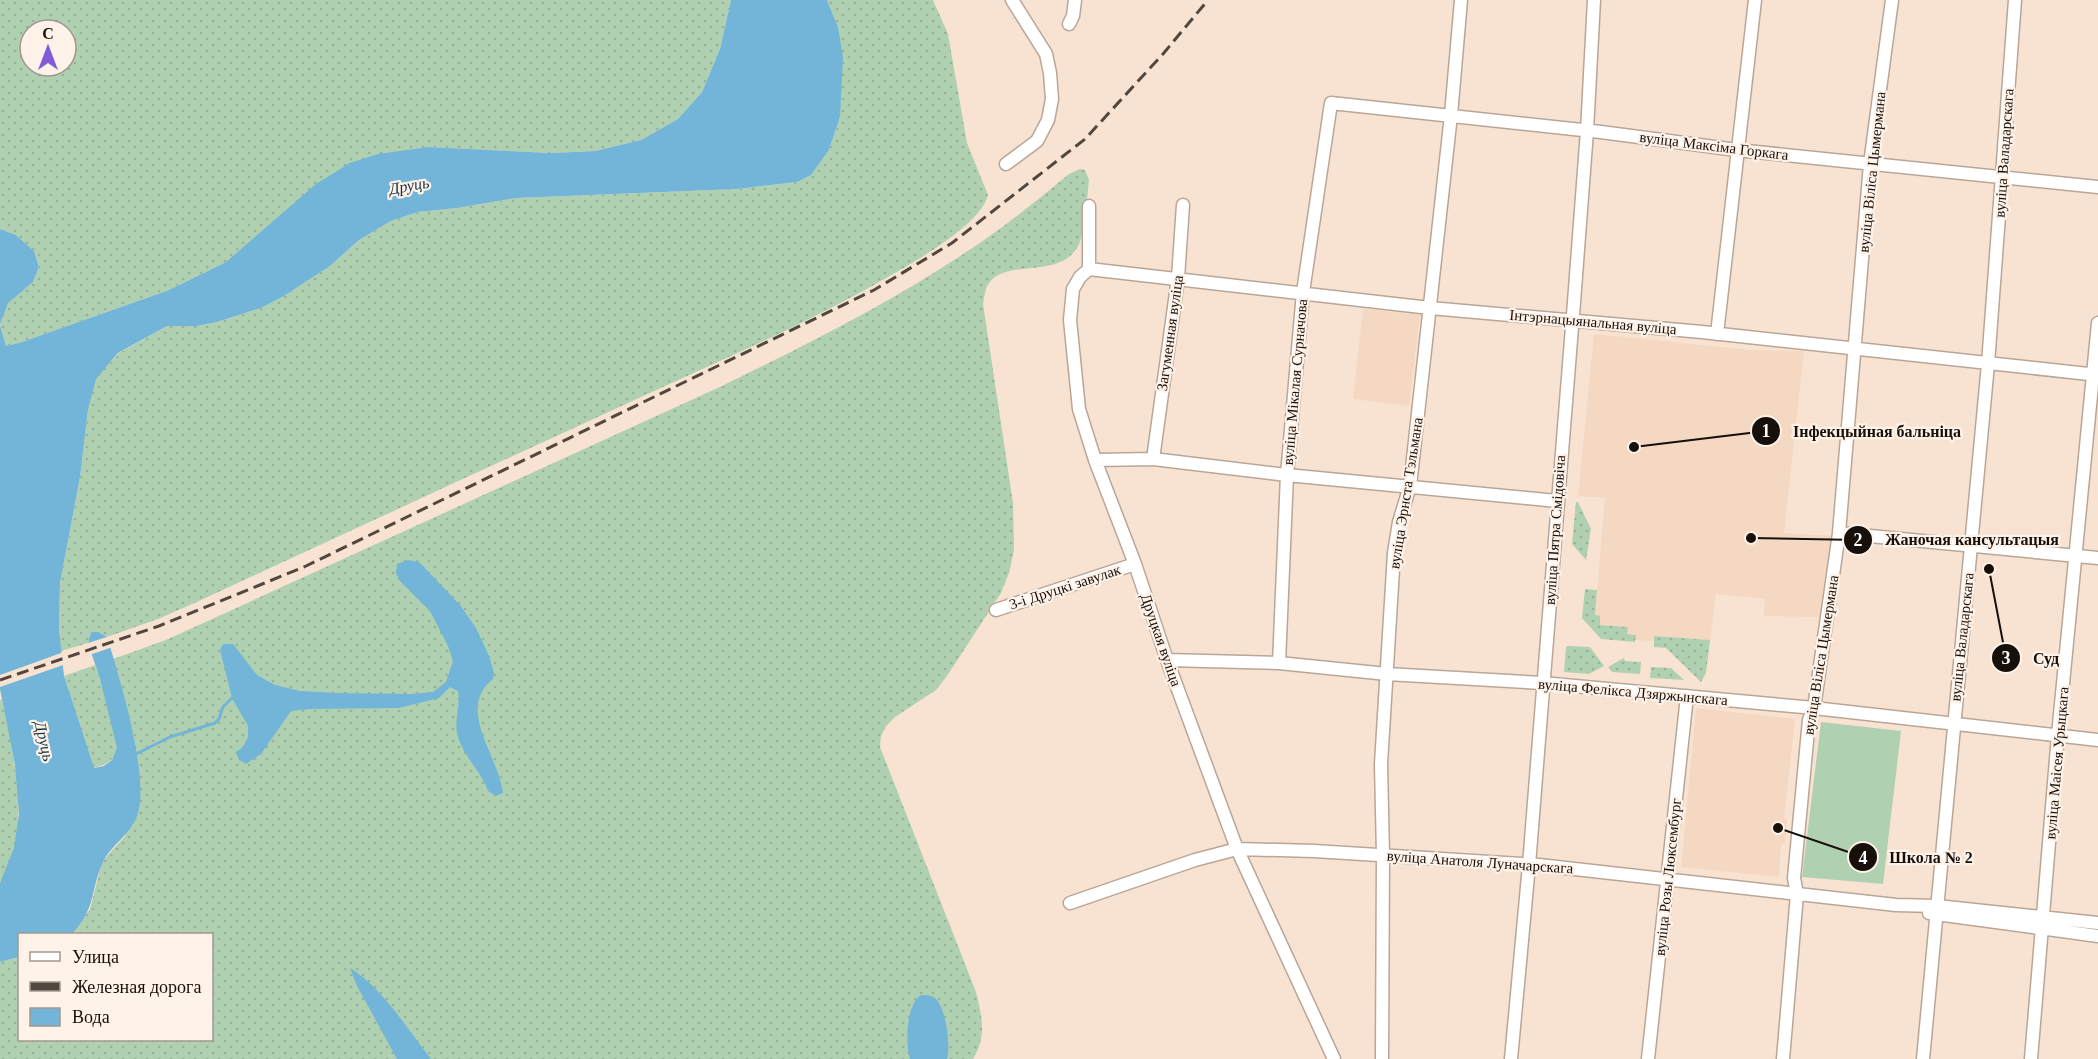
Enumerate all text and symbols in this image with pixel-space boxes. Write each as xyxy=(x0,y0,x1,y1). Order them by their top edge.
north arrow xyxy=(18,18,78,78)
text: С xyxy=(42,25,54,42)
street label: вуліца Валадарскага xyxy=(1992,88,2017,218)
street label: вуліца Віліса Цымермана xyxy=(1856,90,1888,253)
street label: вуліца Максіма Горкага xyxy=(1639,129,1790,163)
water label: Друць xyxy=(386,174,431,199)
street label: Загуменная вуліца xyxy=(1154,274,1186,392)
street label: вуліца Мікалая Сурначова xyxy=(1280,298,1310,466)
street label: Інтэрнацыянальная вуліца xyxy=(1509,307,1678,337)
callout: Інфекцыйная бальніца xyxy=(1751,414,1973,448)
street label: вуліца Эрнста Тэльмана xyxy=(1386,416,1426,570)
text: 1 xyxy=(1762,421,1771,441)
text: Інфекцыйная бальніца xyxy=(1793,423,1961,441)
street label: вуліца Пятра Смідовіча xyxy=(1542,454,1568,605)
callout: Жаночая кансультацыя xyxy=(1843,523,2071,557)
text: 2 xyxy=(1854,530,1863,550)
text: Жаночая кансультацыя xyxy=(1885,531,2059,549)
street label: 3-і Друцкі завулак xyxy=(1007,561,1123,613)
street label: вуліца Валадарскага xyxy=(1947,571,1977,702)
street label: вуліца Віліса Цымермана xyxy=(1800,574,1842,736)
street label: Друцкая вуліца xyxy=(1138,591,1184,689)
callout: Суд xyxy=(1991,641,2071,675)
text: 3 xyxy=(2002,648,2011,668)
text: Суд xyxy=(2033,650,2059,668)
street label: вуліца Фелікса Дзяржынскага xyxy=(1537,676,1729,708)
street label: вуліца Маісея Урыцкага xyxy=(2042,686,2072,840)
water label: Друць xyxy=(30,718,57,763)
street label: вуліца Розы Люксембург xyxy=(1652,797,1684,957)
callout: Школа № 2 xyxy=(1848,840,1985,874)
street label: вуліца Анатоля Луначарскага xyxy=(1386,848,1574,877)
text: 4 xyxy=(1859,848,1868,868)
text: Школа № 2 xyxy=(1889,849,1973,866)
legend xyxy=(18,933,213,1041)
text: Улица xyxy=(72,947,119,967)
text: Железная дорога xyxy=(72,977,201,997)
text: Вода xyxy=(72,1007,110,1027)

